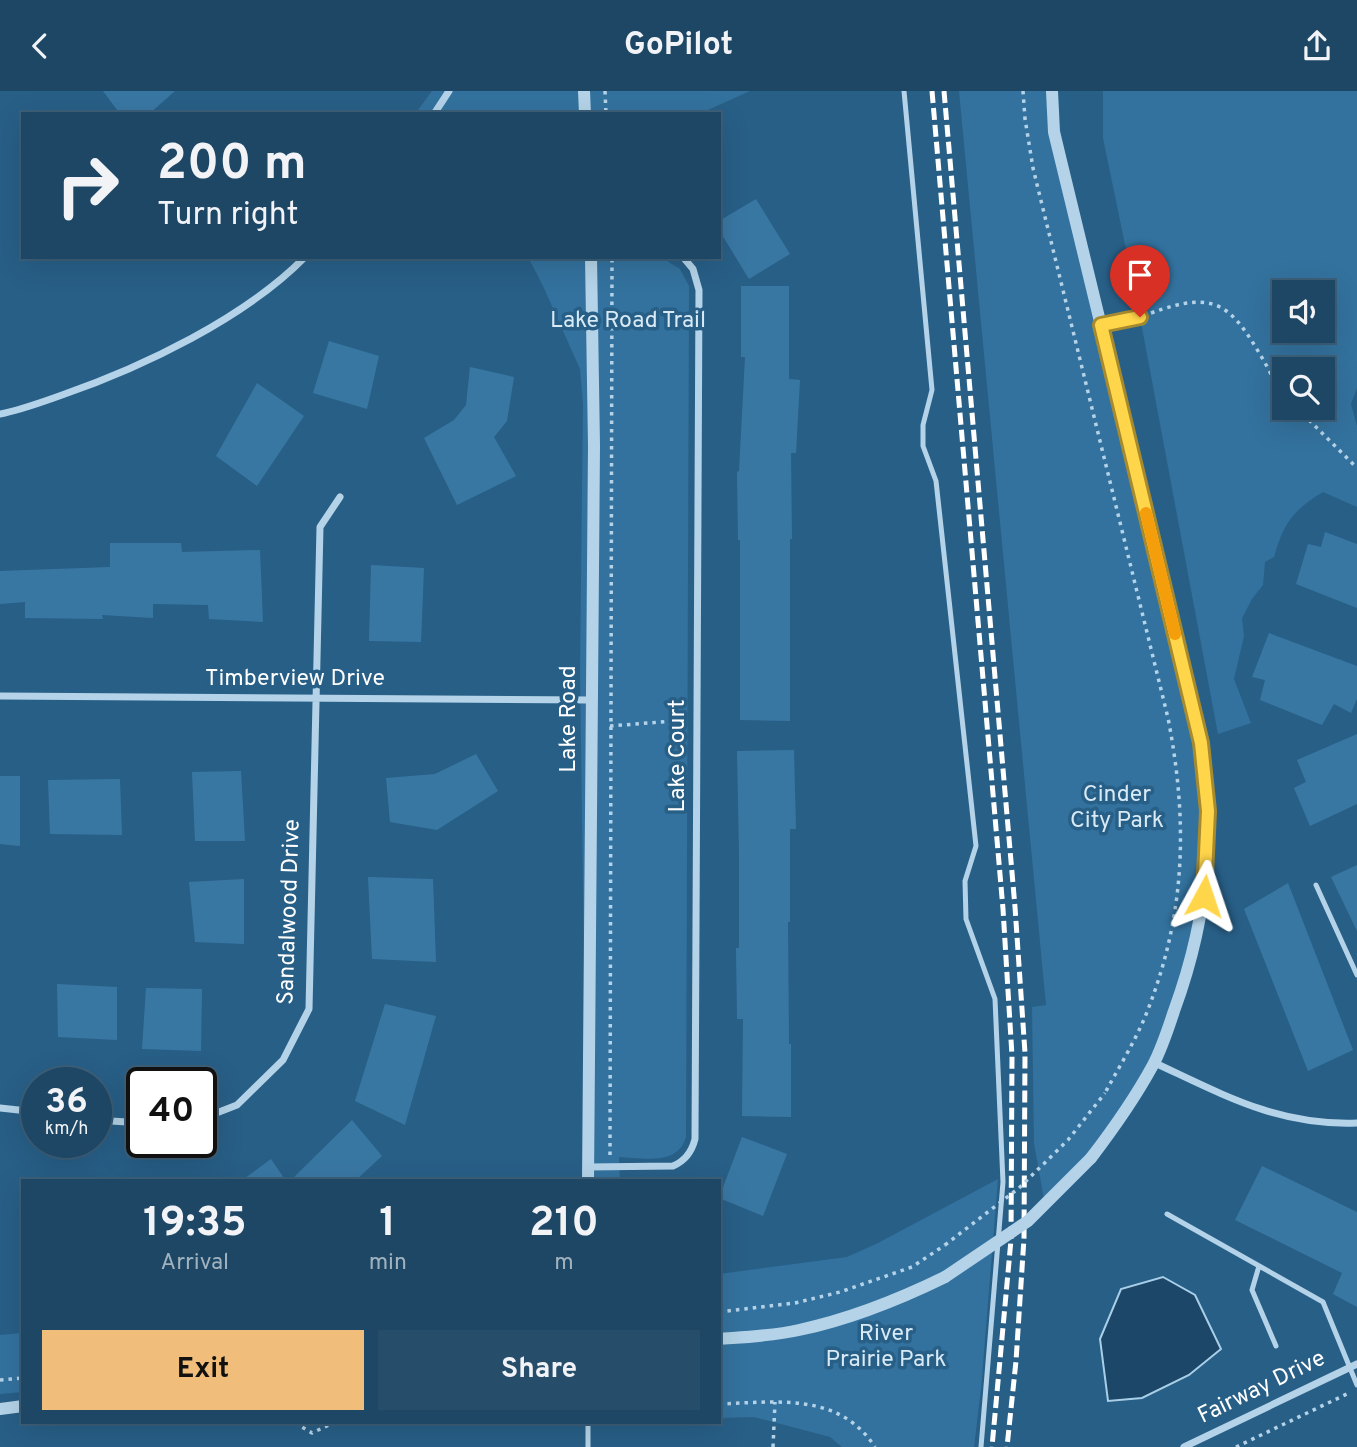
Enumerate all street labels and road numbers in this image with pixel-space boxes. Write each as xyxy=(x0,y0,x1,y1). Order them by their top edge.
street label: Timberview Drive xyxy=(205,665,385,694)
street label: Lake Road xyxy=(555,665,584,773)
street label: Lake Court xyxy=(664,699,693,813)
street label: Sandalwood Drive xyxy=(272,819,308,1005)
street label: Fairway Drive xyxy=(1193,1345,1331,1431)

